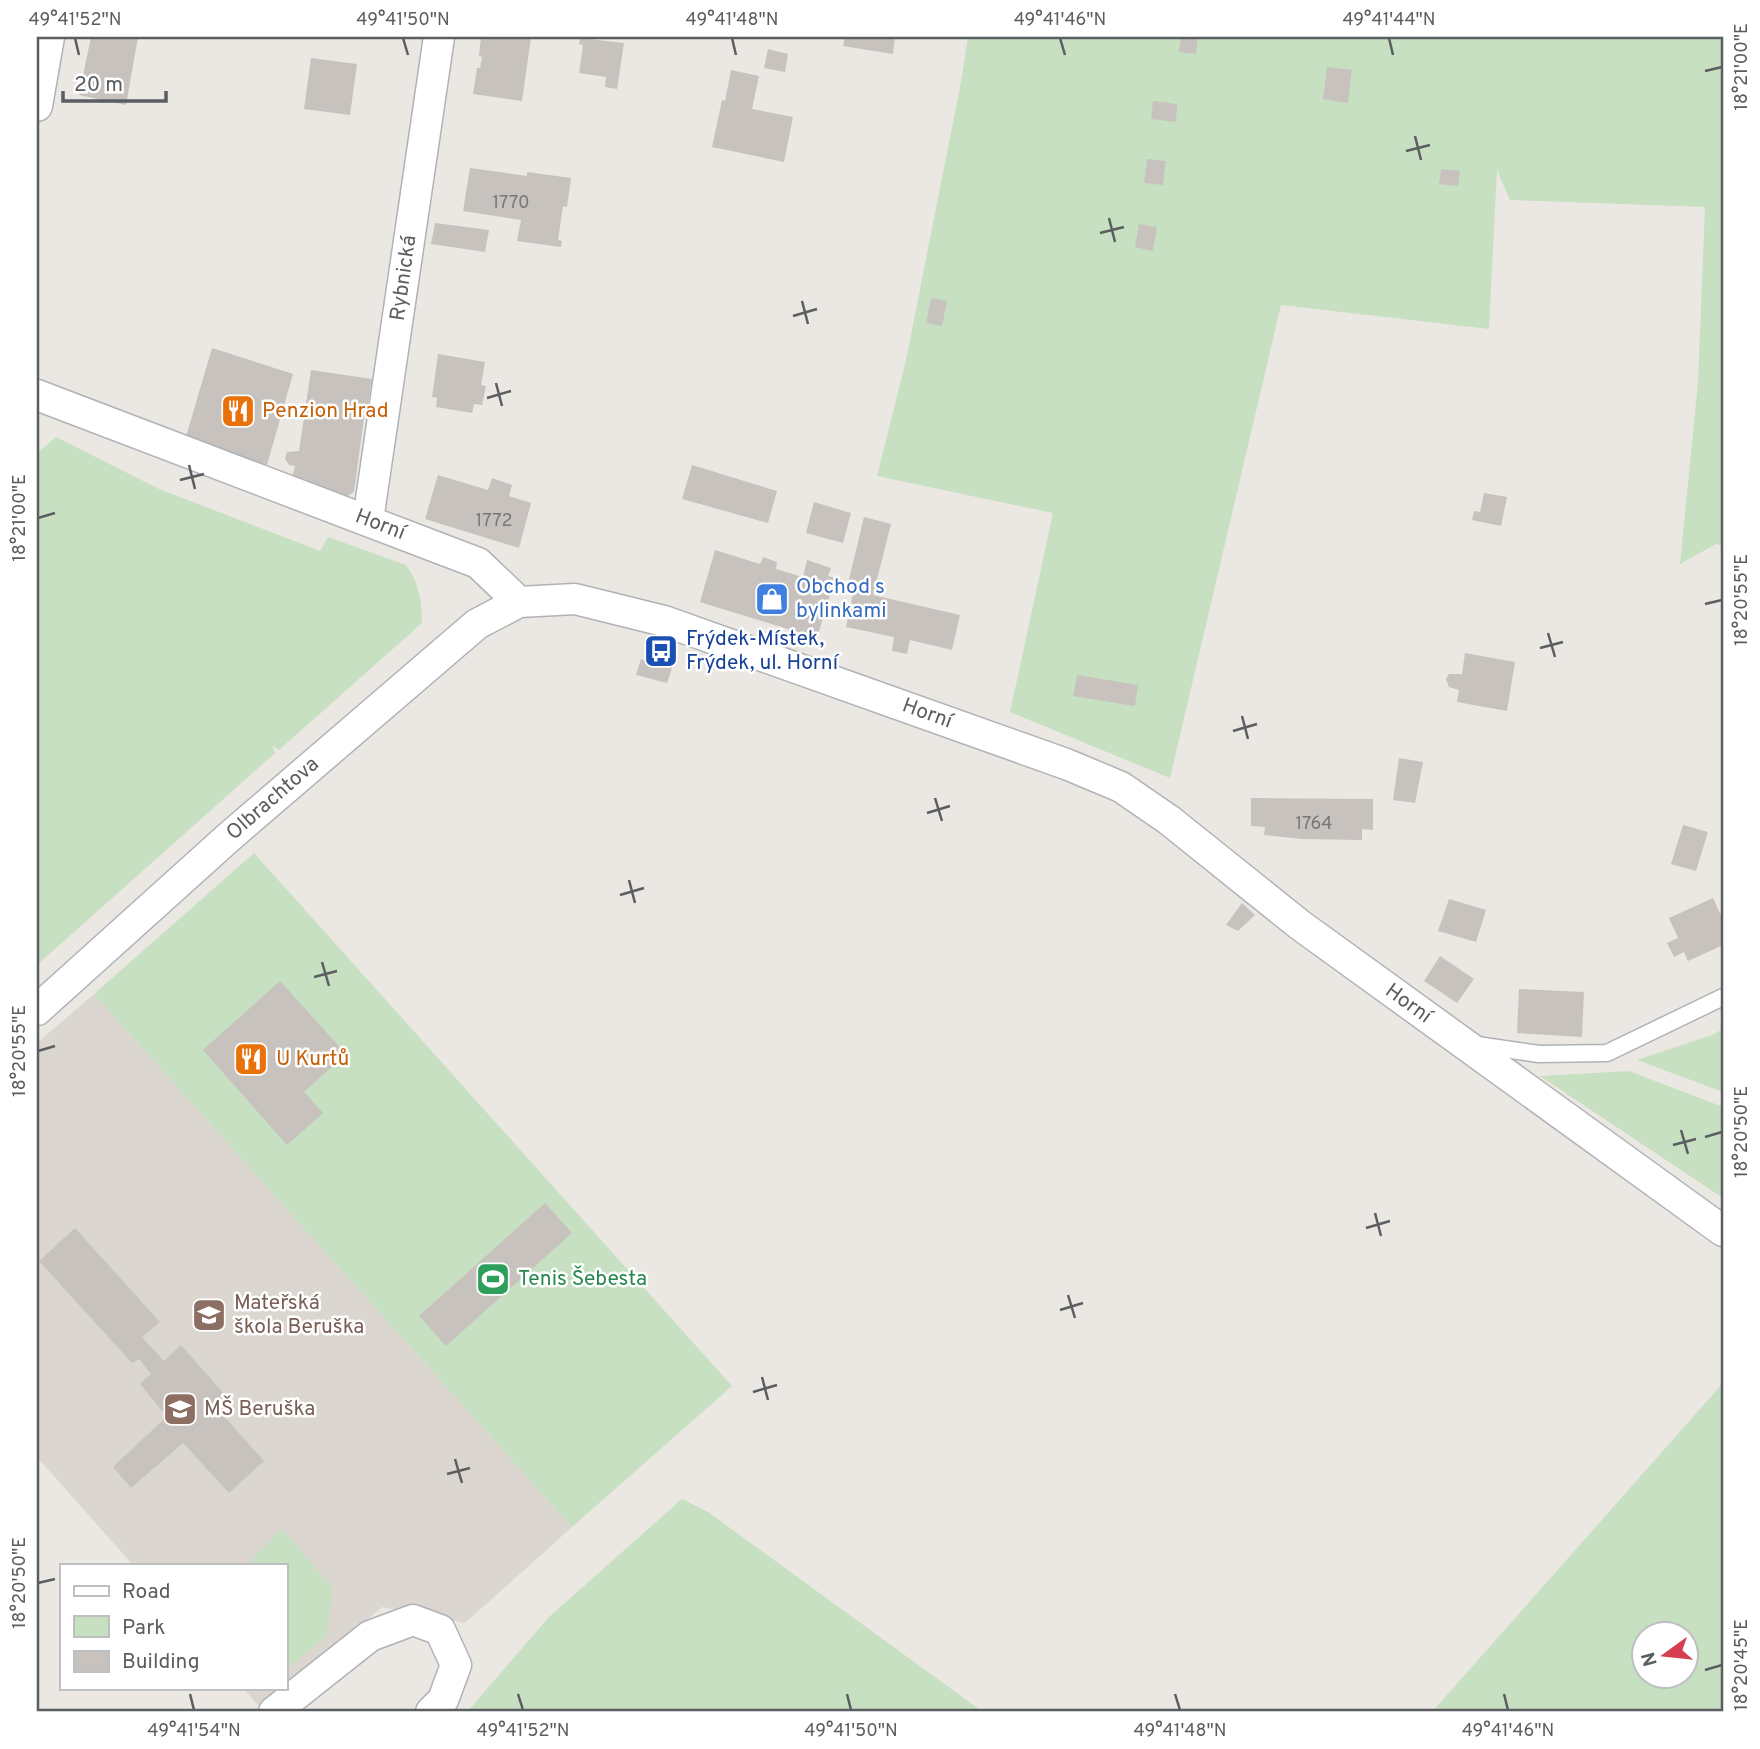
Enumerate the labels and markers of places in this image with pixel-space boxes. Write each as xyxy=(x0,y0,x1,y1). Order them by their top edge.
restaurant icon: Penzion Hrad xyxy=(219,392,257,430)
place label: Penzion Hrad xyxy=(262,398,389,425)
place label: Obchod s bylinkami xyxy=(796,574,887,625)
shop icon: Obchod s bylinkami xyxy=(753,580,791,618)
place label: Frýdek-Místek, Frýdek, ul. Horní xyxy=(686,626,840,677)
bus stop icon: Frýdek-Místek, Frýdek, ul. Horní xyxy=(642,632,680,670)
restaurant icon: U Kurtů xyxy=(232,1040,270,1078)
place label: U Kurtů xyxy=(276,1046,349,1073)
sports icon: Tenis Šebesta xyxy=(474,1260,512,1298)
place label: Tenis Šebesta xyxy=(518,1265,647,1293)
place label: Mateřská škola Beruška xyxy=(234,1290,364,1341)
school or university icon: Mateřská škola Beruška xyxy=(190,1296,228,1334)
school or university icon: MŠ Beruška xyxy=(161,1390,199,1428)
place label: MŠ Beruška xyxy=(204,1395,315,1423)

